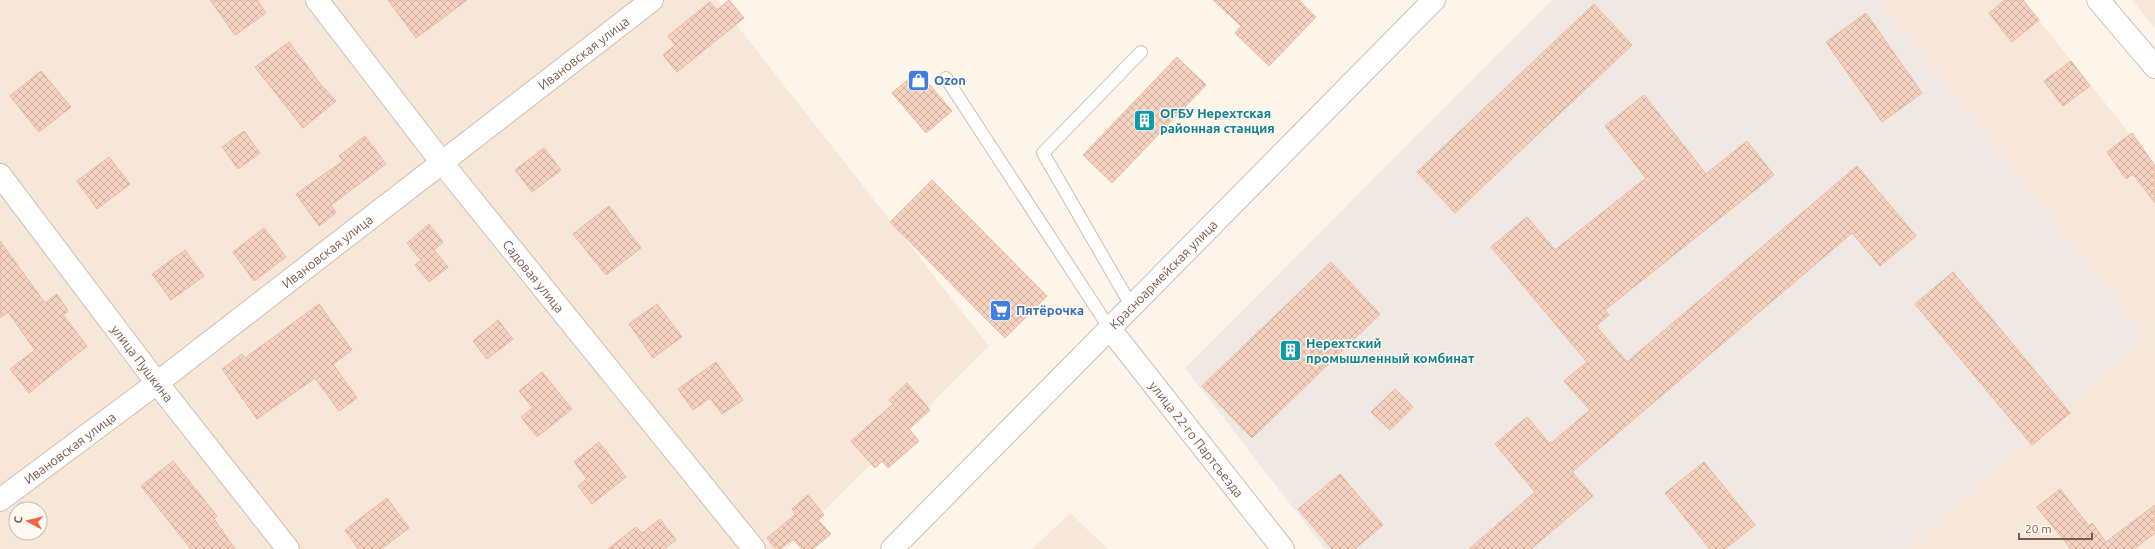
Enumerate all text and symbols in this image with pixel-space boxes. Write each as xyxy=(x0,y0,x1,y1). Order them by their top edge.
street label: Ивановская улица xyxy=(535,14,631,92)
shop icon: Ozon xyxy=(905,67,931,93)
place label: Ozon xyxy=(934,73,966,87)
place label: ОГБУ Нерехтская районная станция xyxy=(1160,106,1275,135)
building icon: ОГБУ Нерехтская районная станция xyxy=(1132,107,1158,133)
street label: Ивановская улица xyxy=(279,212,375,291)
street label: Красноармейская улица xyxy=(1107,217,1220,332)
street label: Садовая улица xyxy=(500,237,567,315)
supermarket icon: Пятёрочка xyxy=(987,297,1013,323)
place label: Пятёрочка xyxy=(1016,303,1084,317)
street label: улица Пушкина xyxy=(109,322,176,405)
place label: Нерехтский промышленный комбинат xyxy=(1306,336,1475,365)
building icon: Нерехтский промышленный комбинат xyxy=(1278,337,1304,363)
street label: улица 22-го Партсъезда xyxy=(1147,378,1246,500)
street label: Ивановская улица xyxy=(21,409,118,487)
north arrow xyxy=(8,501,48,541)
scale bar xyxy=(2019,515,2092,541)
text: С xyxy=(12,516,24,524)
text: 20 m xyxy=(2025,522,2052,535)

